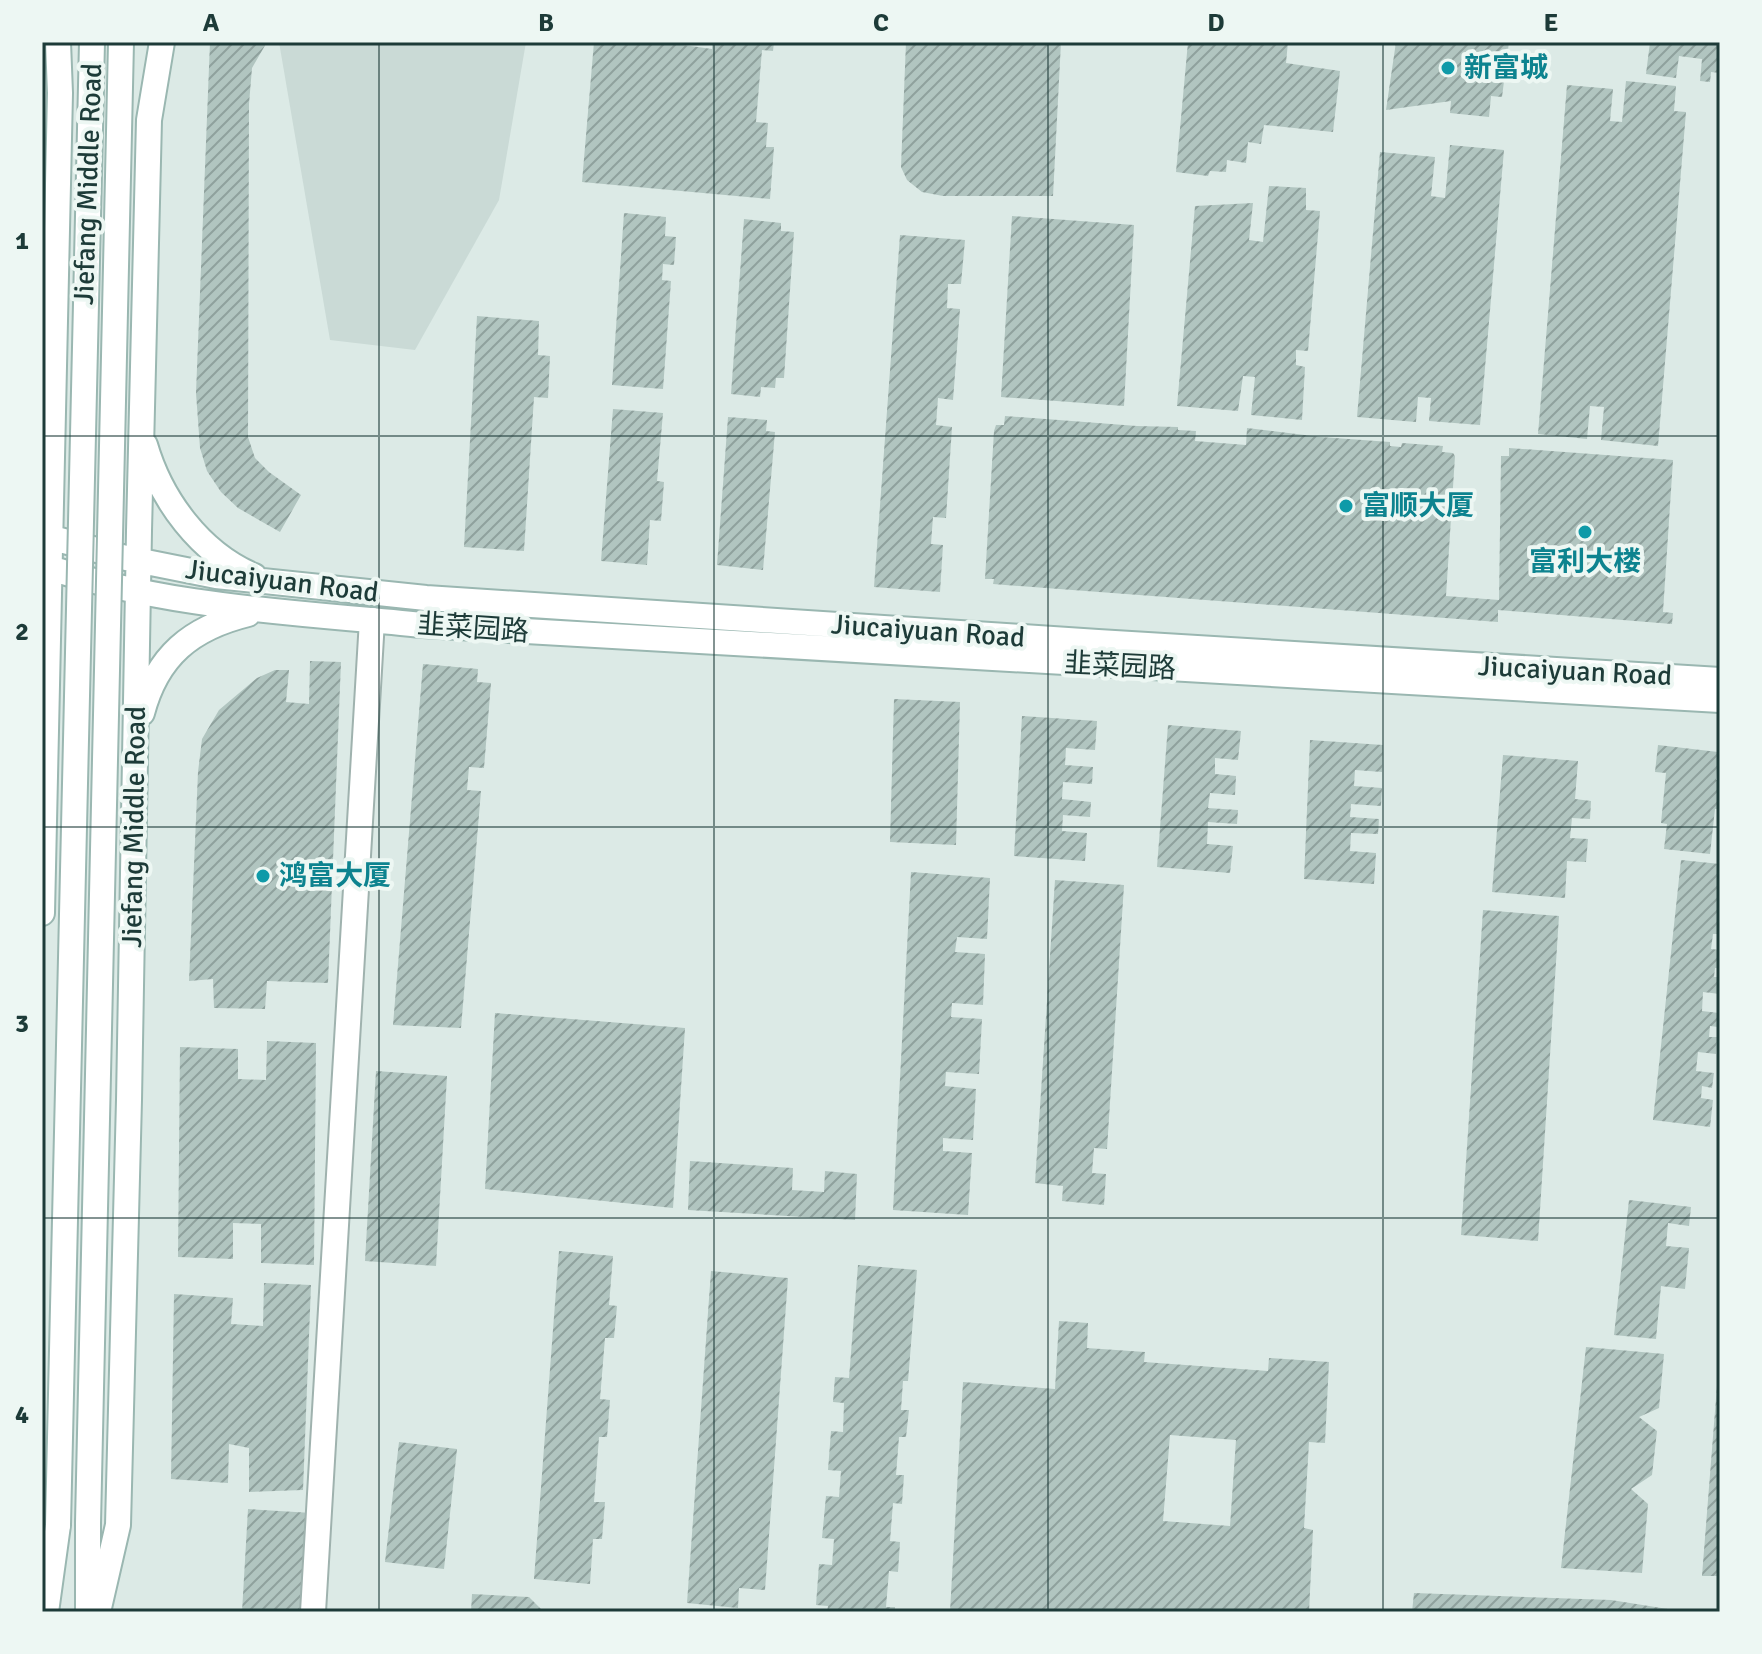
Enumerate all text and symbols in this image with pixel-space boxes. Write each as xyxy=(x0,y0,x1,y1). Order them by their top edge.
text: A xyxy=(203,7,220,39)
text: B xyxy=(538,7,554,39)
text: C xyxy=(873,7,889,39)
text: D xyxy=(1207,7,1225,39)
text: E xyxy=(1544,7,1558,39)
place label: 新富城 xyxy=(1464,51,1548,85)
marker: 新富城 xyxy=(1439,59,1457,77)
street label: Jiefang Middle Road xyxy=(67,63,109,305)
text: 1 xyxy=(15,225,29,257)
place label: 富顺大厦 xyxy=(1362,489,1474,523)
marker: 富顺大厦 xyxy=(1337,497,1355,515)
marker: 富利大楼 xyxy=(1576,523,1594,541)
place label: 富利大楼 xyxy=(1529,545,1641,579)
street label: Jiucaiyuan Road xyxy=(184,552,380,610)
street label: 韭菜园路 xyxy=(416,607,530,649)
street label: Jiucaiyuan Road xyxy=(830,607,1026,655)
text: 2 xyxy=(15,616,29,648)
street label: 韭菜园路 xyxy=(1063,646,1177,686)
street label: Jiucaiyuan Road xyxy=(1477,649,1673,693)
street label: Jiefang Middle Road xyxy=(115,706,153,948)
place label: 鸿富大厦 xyxy=(279,859,391,893)
marker: 鸿富大厦 xyxy=(254,867,272,885)
text: 3 xyxy=(15,1008,29,1040)
text: 4 xyxy=(15,1399,29,1431)

